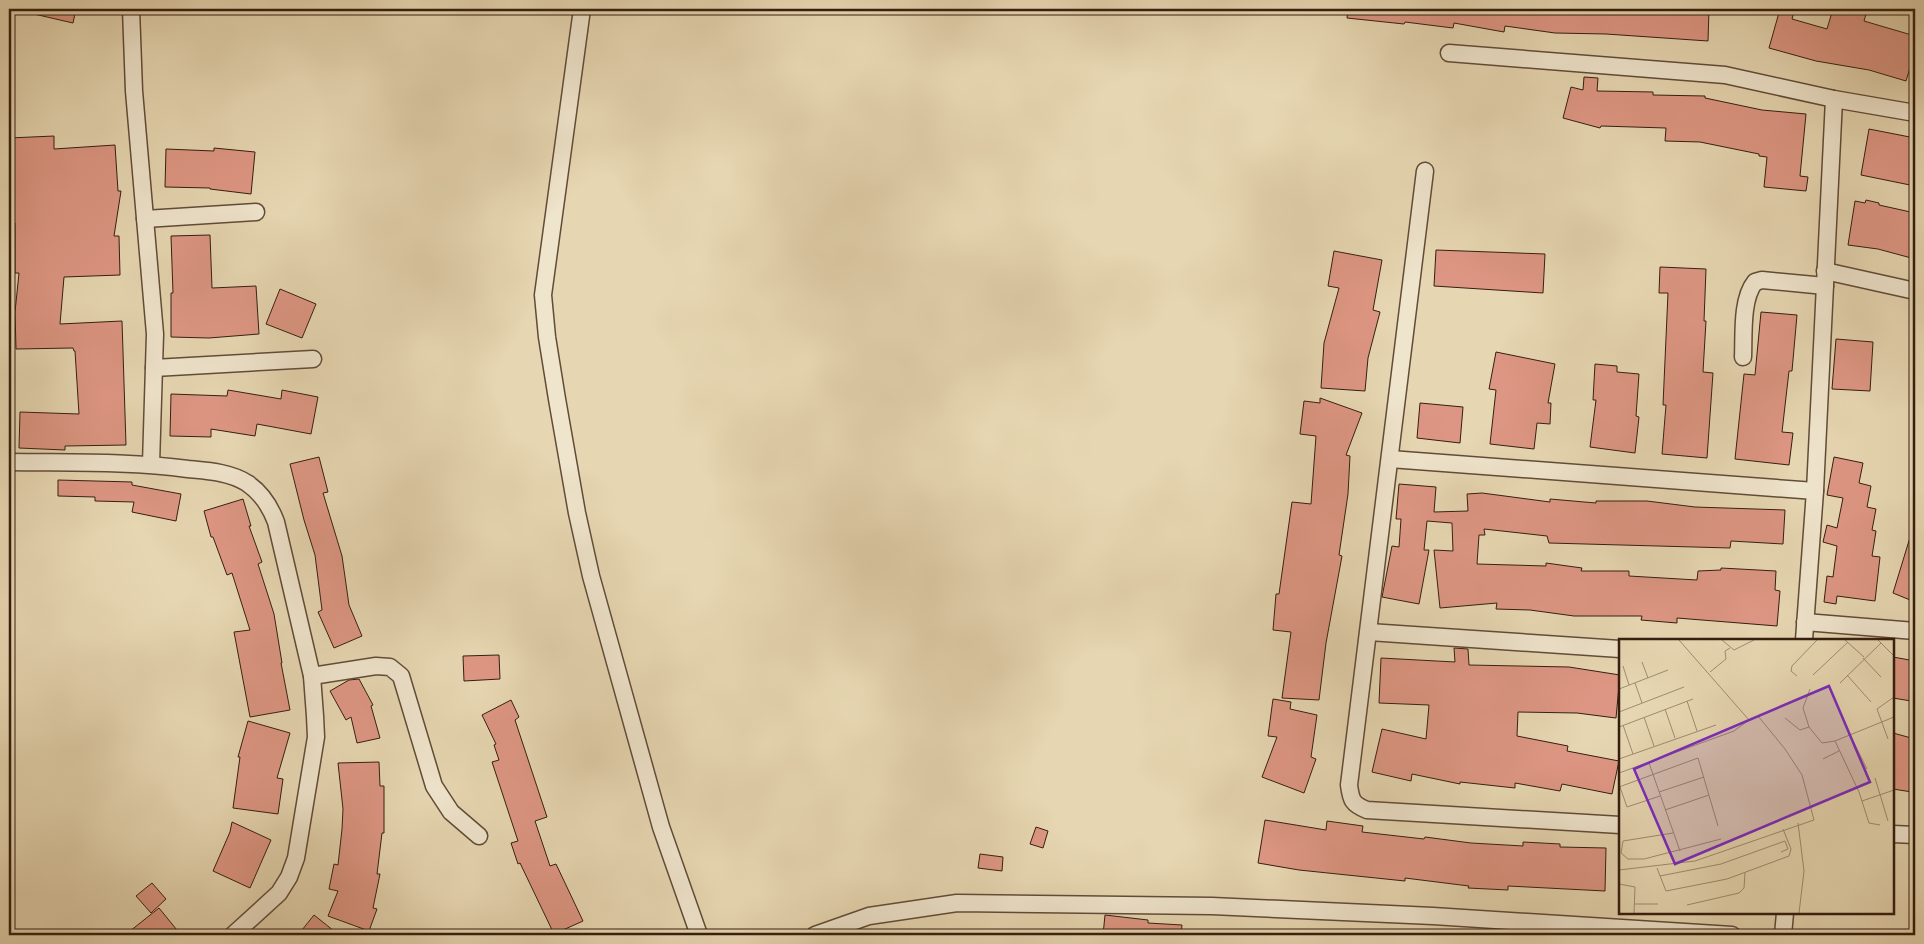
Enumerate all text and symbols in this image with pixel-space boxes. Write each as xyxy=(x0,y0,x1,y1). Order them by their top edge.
inset map xyxy=(1619,639,1894,914)

